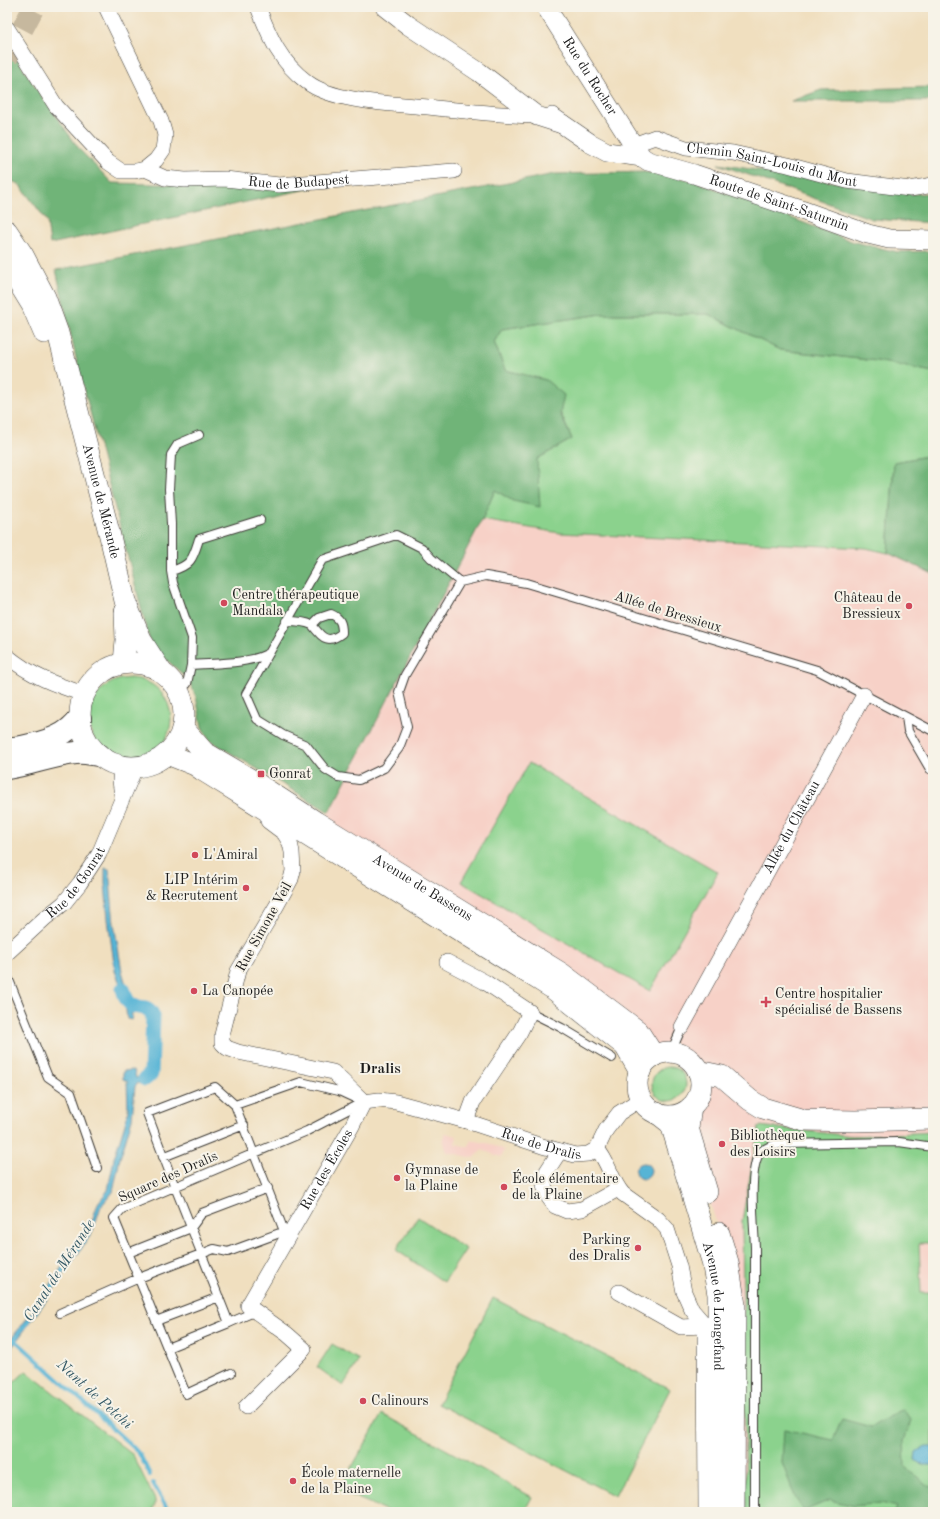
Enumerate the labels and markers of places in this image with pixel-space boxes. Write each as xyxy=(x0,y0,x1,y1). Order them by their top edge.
place label: Centre thérapeutique Mandala xyxy=(232,588,359,618)
place label: Château de Bressieux xyxy=(834,591,901,621)
marker: Centre thérapeutique Mandala xyxy=(219,598,229,608)
marker: Château de Bressieux xyxy=(904,601,914,611)
place label: Gonrat xyxy=(269,767,311,781)
marker: Gonrat xyxy=(256,769,266,779)
place label: L'Amiral xyxy=(203,848,258,862)
marker: L'Amiral xyxy=(190,850,200,860)
place label: LIP Intérim & Recrutement xyxy=(146,873,238,903)
marker: LIP Intérim & Recrutement xyxy=(241,883,251,893)
place label: La Canopée xyxy=(202,984,273,998)
marker: La Canopée xyxy=(189,986,199,996)
place label: Centre hospitalier spécialisé de Bassens xyxy=(775,987,902,1017)
marker: Centre hospitalier spécialisé de Bassens xyxy=(760,996,772,1008)
place label: Bibliothèque des Loisirs xyxy=(730,1129,805,1159)
marker: Bibliothèque des Loisirs xyxy=(717,1139,727,1149)
place label: Gymnase de la Plaine xyxy=(405,1163,478,1193)
place label: École élémentaire de la Plaine xyxy=(512,1169,618,1202)
marker: Gymnase de la Plaine xyxy=(392,1173,402,1183)
marker: École élémentaire de la Plaine xyxy=(499,1182,509,1192)
place label: Parking des Dralis xyxy=(569,1233,630,1263)
marker: Parking des Dralis xyxy=(633,1243,643,1253)
place label: Calinours xyxy=(371,1394,429,1408)
marker: Calinours xyxy=(358,1396,368,1406)
place label: École maternelle de la Plaine xyxy=(301,1463,401,1496)
marker: École maternelle de la Plaine xyxy=(288,1476,298,1486)

